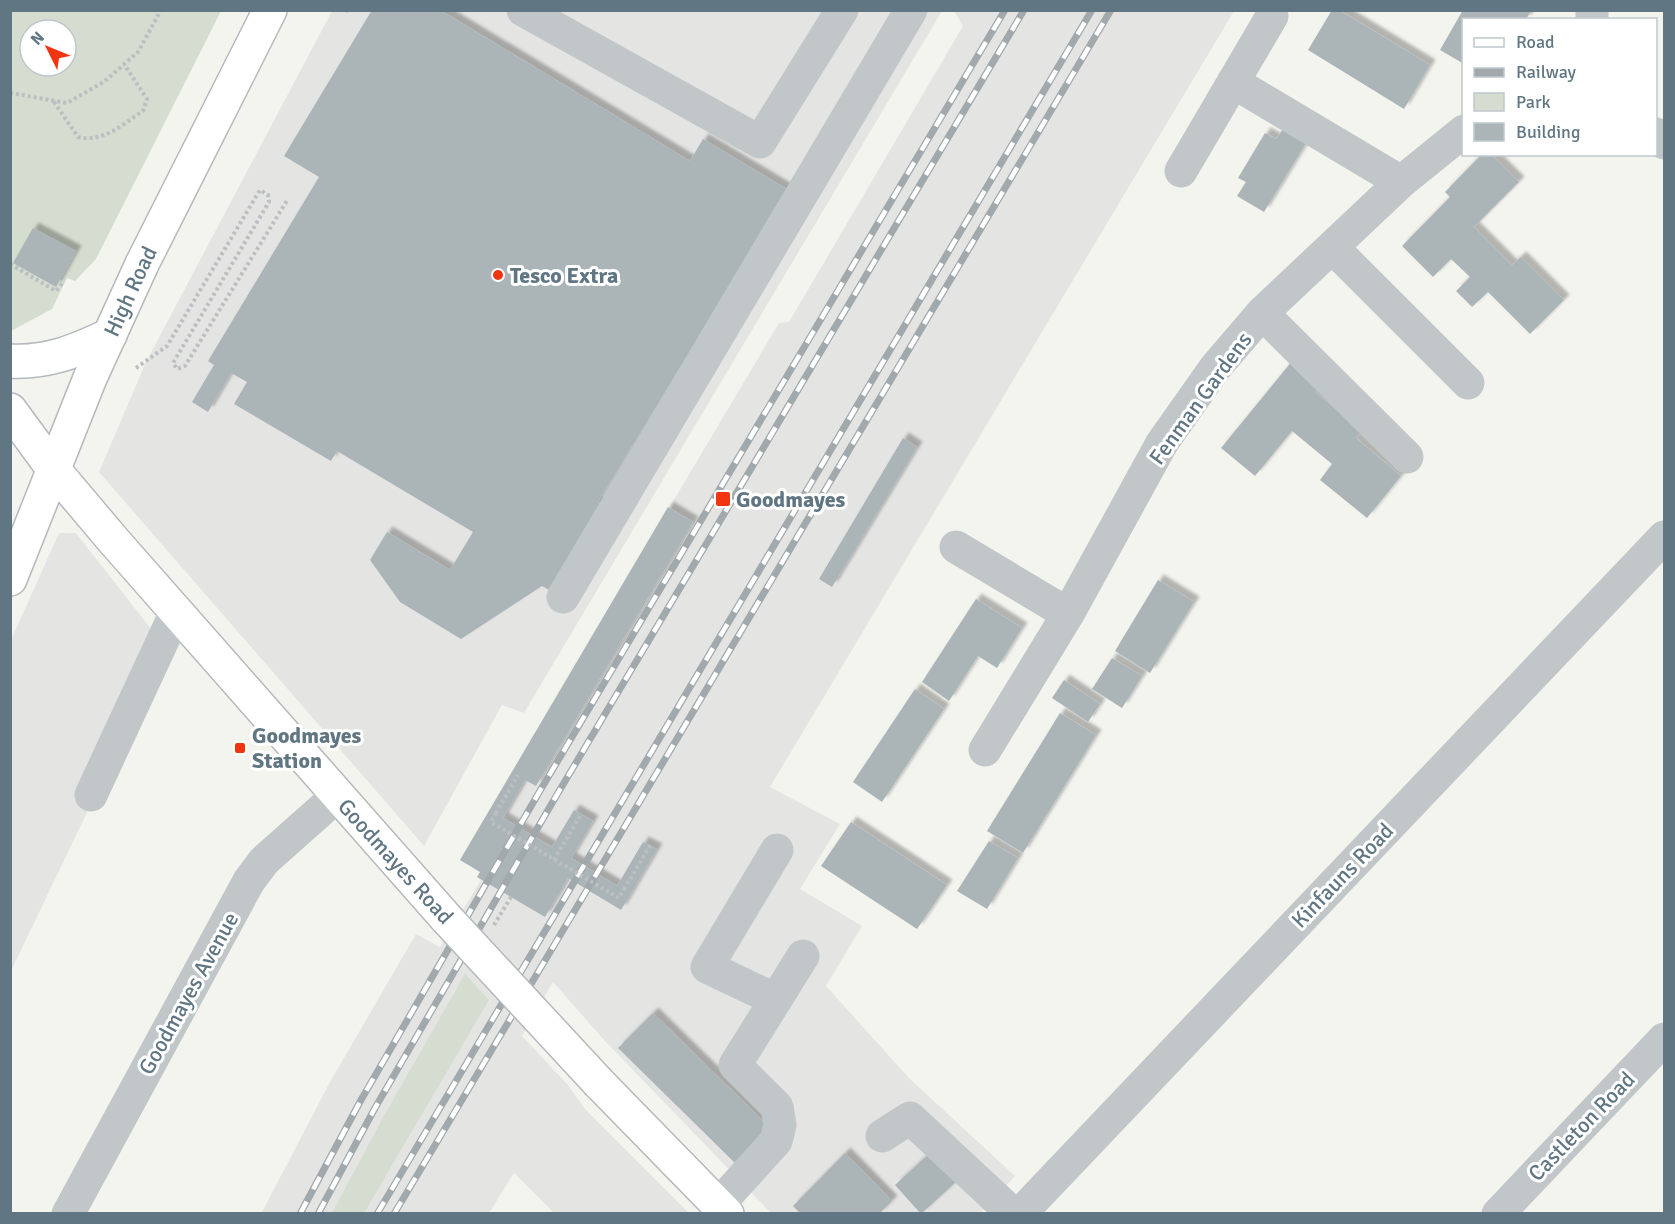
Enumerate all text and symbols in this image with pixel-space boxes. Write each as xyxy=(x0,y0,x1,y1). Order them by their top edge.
north arrow xyxy=(18,18,78,78)
legend xyxy=(1462,18,1657,156)
text: N xyxy=(27,28,49,49)
text: Road xyxy=(1516,31,1555,53)
text: Railway xyxy=(1516,61,1577,83)
text: Park xyxy=(1516,91,1551,113)
text: Building xyxy=(1516,121,1580,143)
street label: High Road xyxy=(98,242,163,341)
place label: Tesco Extra xyxy=(510,262,618,289)
marker: Tesco Extra xyxy=(491,268,505,282)
street label: Fenman Gardens xyxy=(1143,327,1257,470)
place label: Goodmayes xyxy=(736,486,846,513)
marker: Goodmayes xyxy=(714,490,732,508)
place label: Goodmayes Station xyxy=(252,722,362,774)
marker: Goodmayes Station xyxy=(233,741,247,755)
street label: Goodmayes Road xyxy=(332,793,459,930)
street label: Kinfauns Road xyxy=(1286,817,1399,933)
street label: Goodmayes Avenue xyxy=(133,907,244,1079)
street label: Castleton Road xyxy=(1522,1066,1640,1187)

